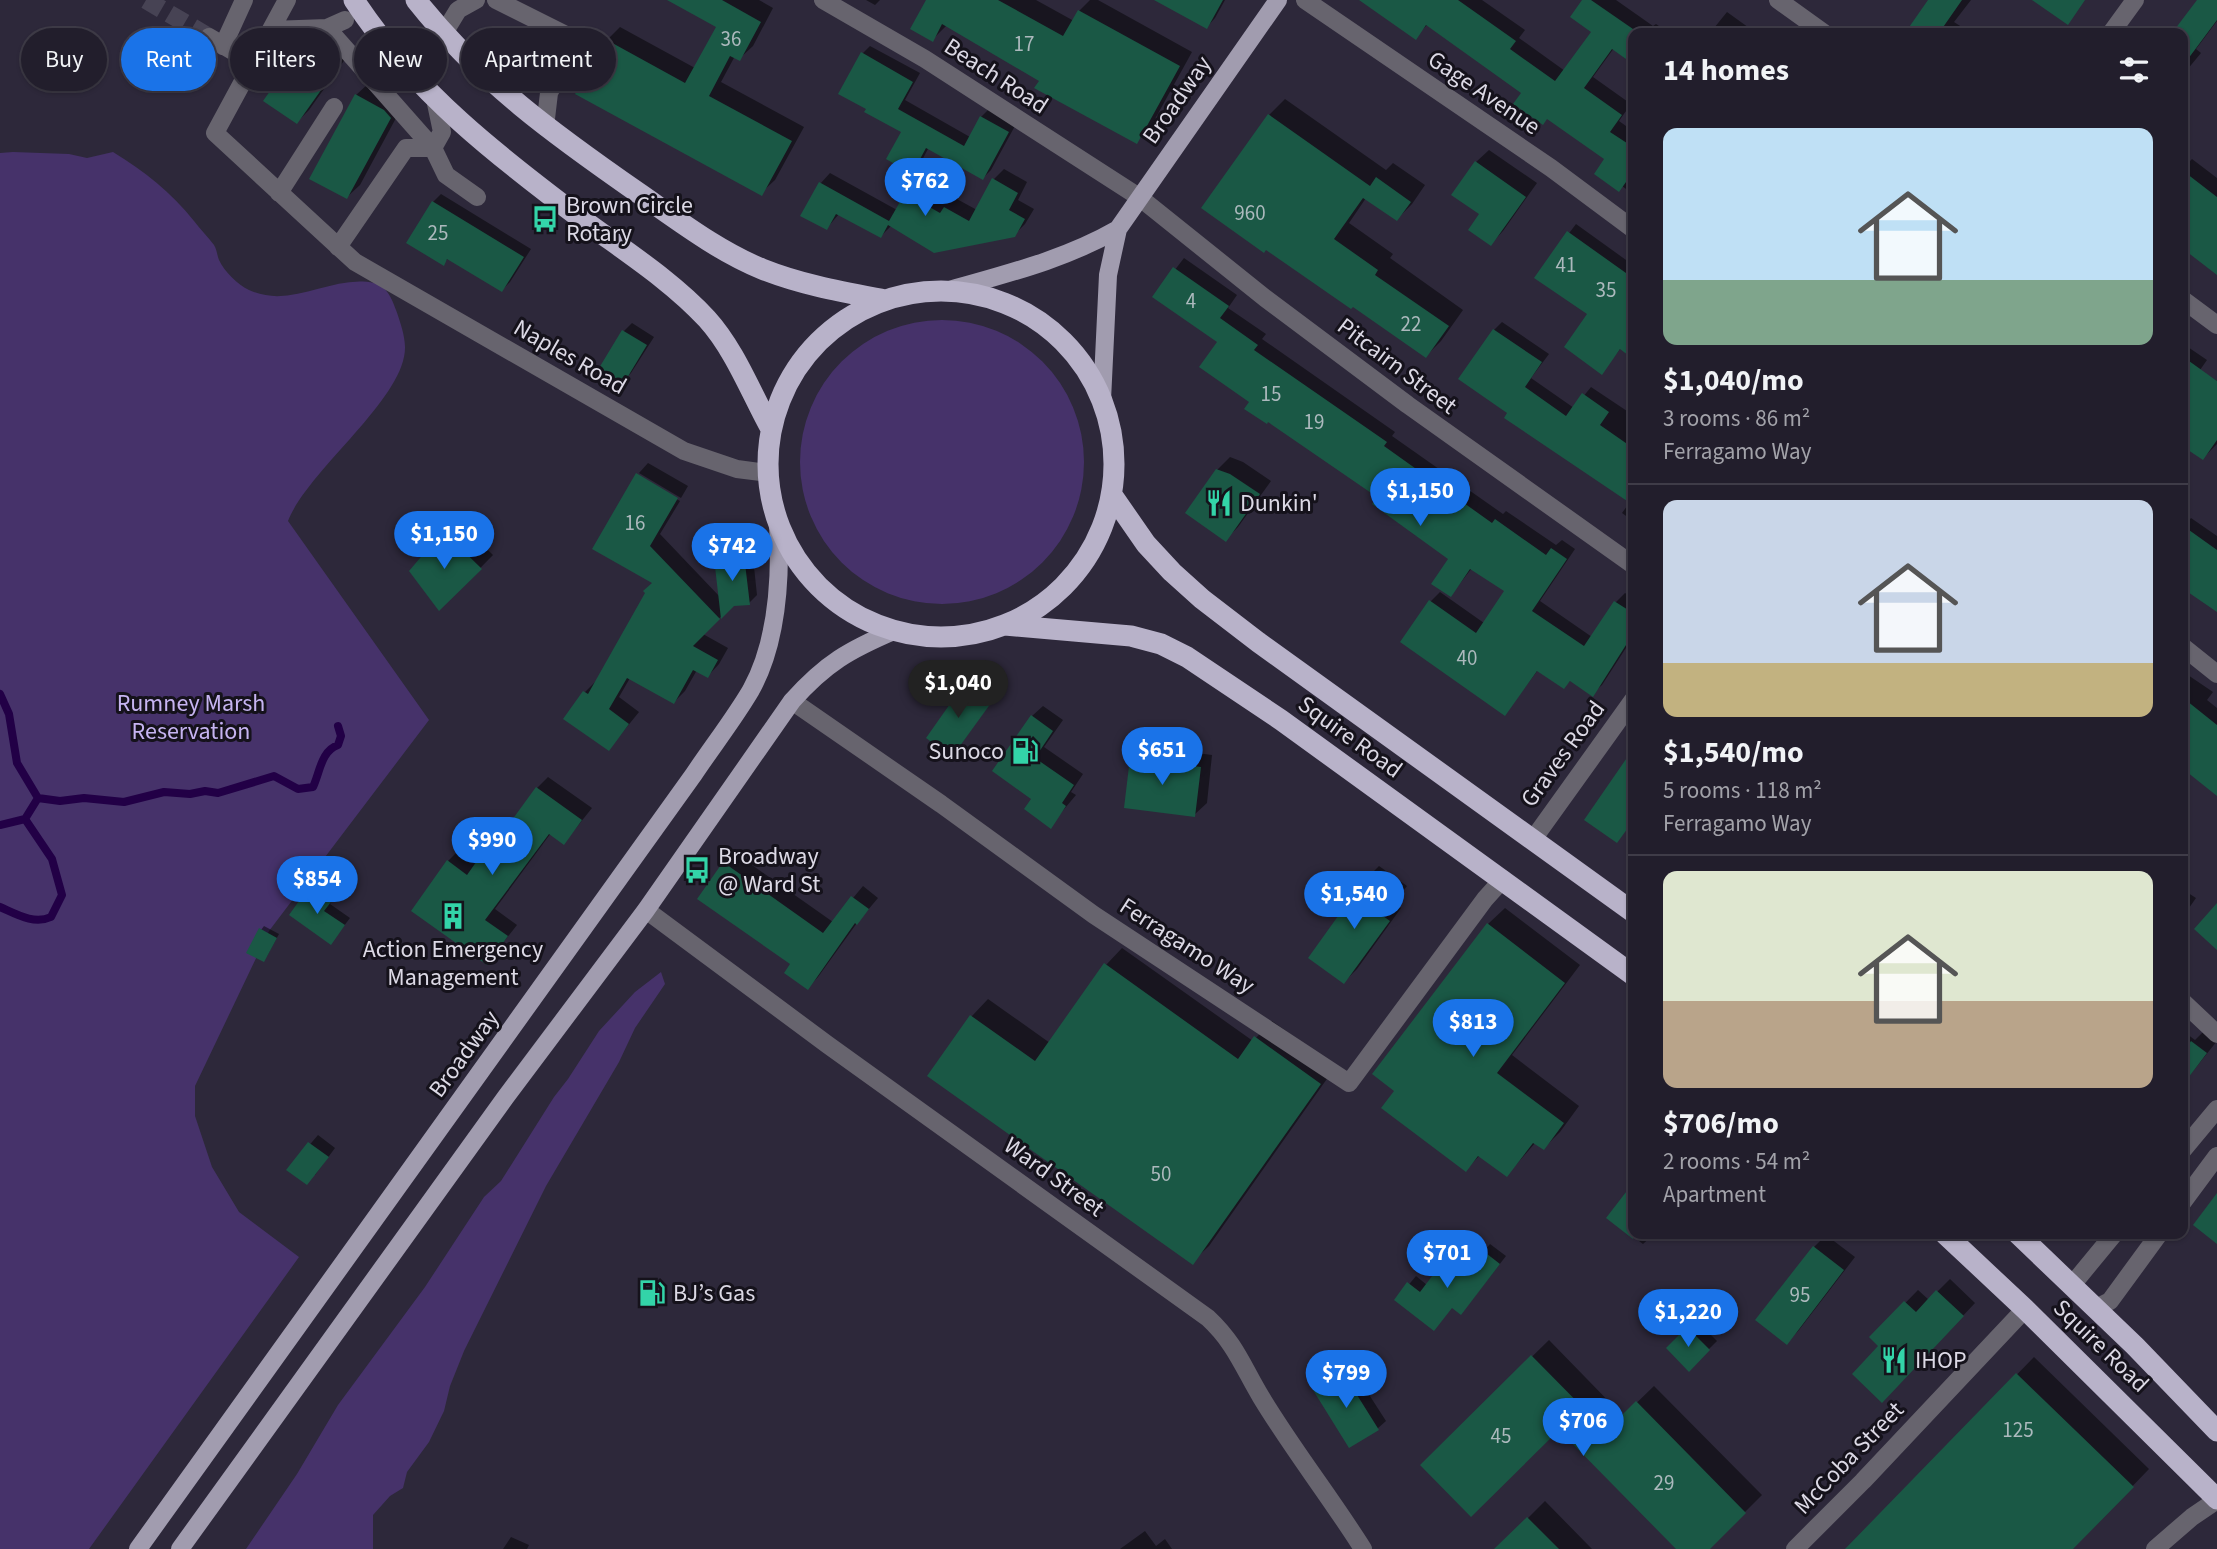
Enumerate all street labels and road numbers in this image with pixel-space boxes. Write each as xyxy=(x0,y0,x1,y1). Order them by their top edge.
street label: Beach Road xyxy=(937,29,1055,123)
street label: Gage Avenue xyxy=(1421,42,1547,144)
street label: Broadway xyxy=(1134,49,1220,151)
street label: Pitcairn Street xyxy=(1330,309,1464,423)
street label: Naples Road xyxy=(507,311,633,403)
street label: Squire Road xyxy=(1291,687,1409,787)
street label: Graves Road xyxy=(1512,694,1614,814)
street label: Ferragamo Way xyxy=(1113,889,1261,1003)
street label: Broadway xyxy=(420,1003,508,1105)
street label: Ward Street xyxy=(996,1128,1112,1226)
street label: Squire Road xyxy=(2045,1291,2157,1401)
street label: McCoba Street xyxy=(1786,1394,1912,1522)

